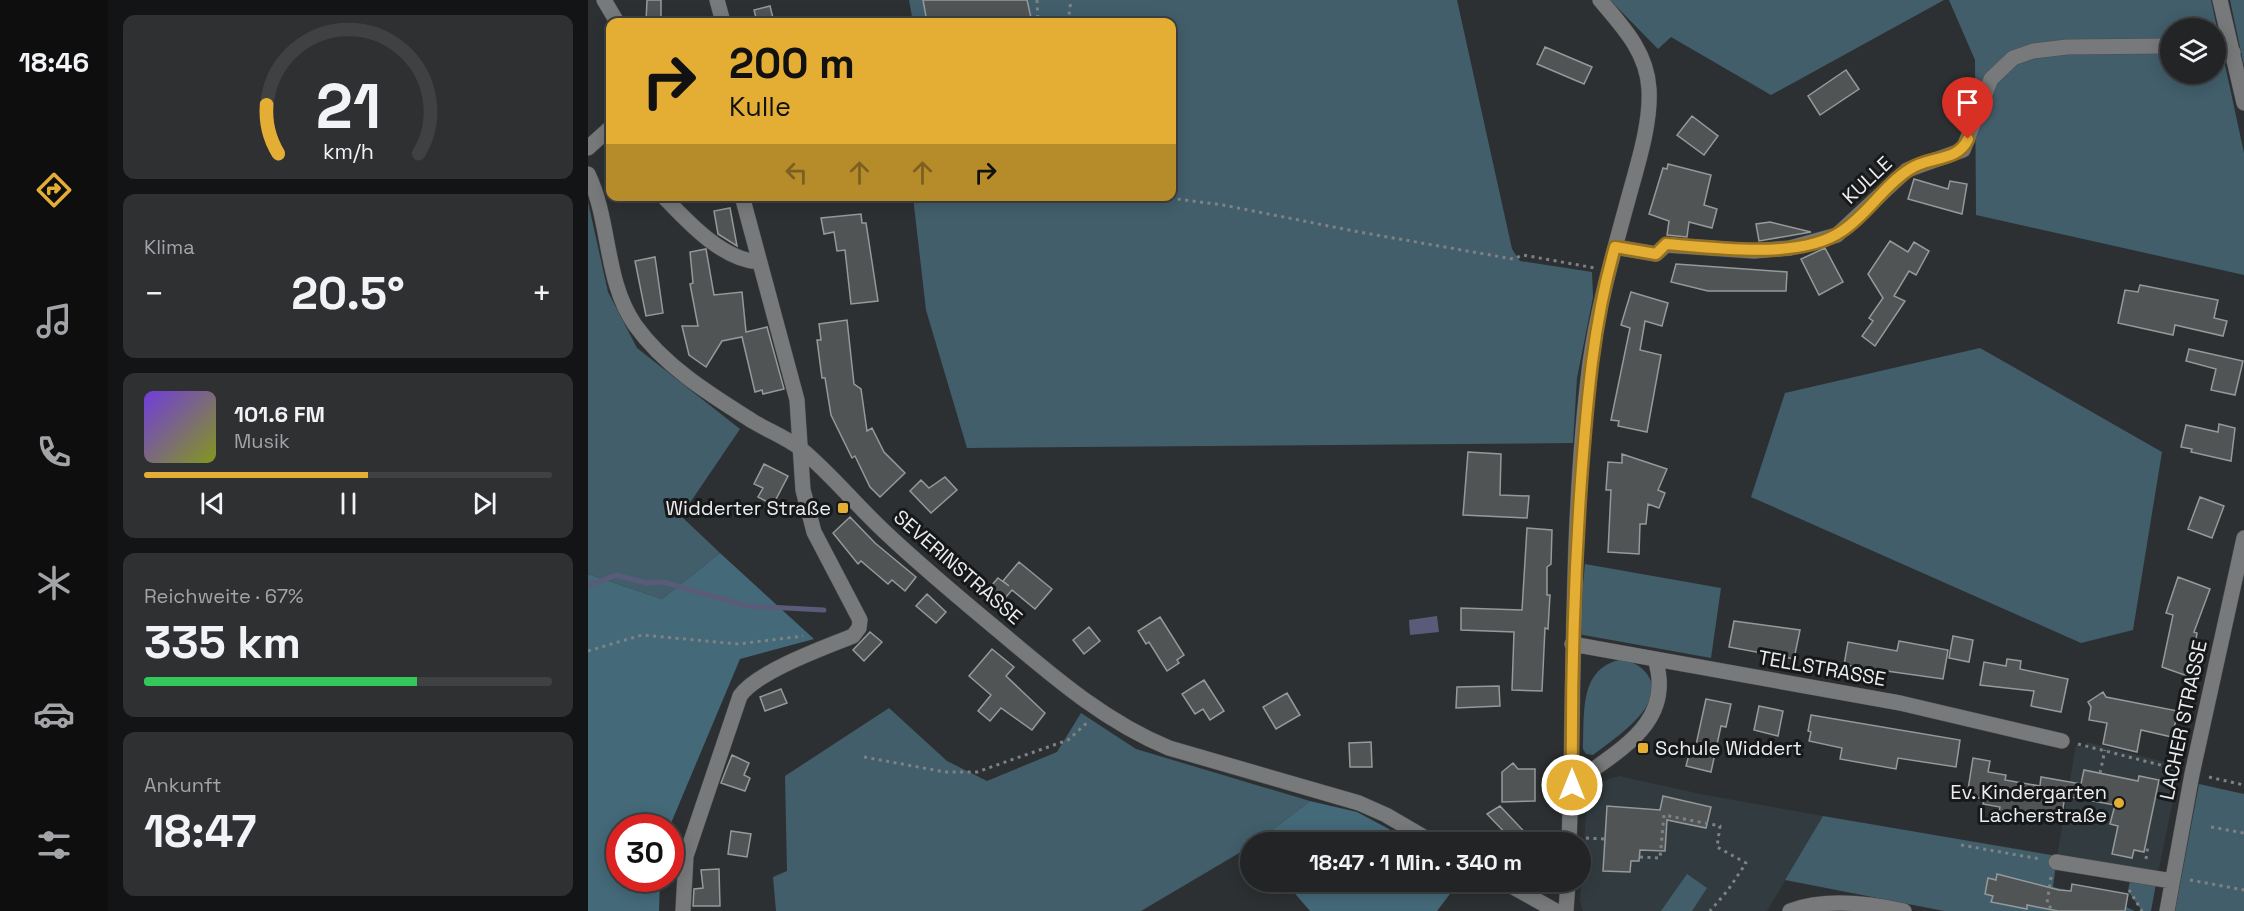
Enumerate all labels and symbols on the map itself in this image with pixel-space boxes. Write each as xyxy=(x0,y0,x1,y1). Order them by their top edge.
pin xyxy=(1942,77,1993,139)
street label: KULLE xyxy=(1837,151,1897,209)
place label: Widderter Straße xyxy=(666,495,831,521)
marker: Widderter Straße xyxy=(836,501,850,515)
street label: SEVERINSTRASSE xyxy=(888,504,1028,630)
street label: LACHER STRASSE xyxy=(2153,638,2213,802)
street label: TELLSTRASSE xyxy=(1756,644,1888,692)
place label: Schule Widdert xyxy=(1655,735,1802,761)
marker: Schule Widdert xyxy=(1636,741,1650,755)
position arrow xyxy=(1540,753,1604,817)
place label: Ev. Kindergarten Lacherstraße xyxy=(1950,779,2107,828)
marker: Ev. Kindergarten Lacherstraße xyxy=(2112,796,2126,810)
speed limit sign: 30 xyxy=(606,814,684,892)

